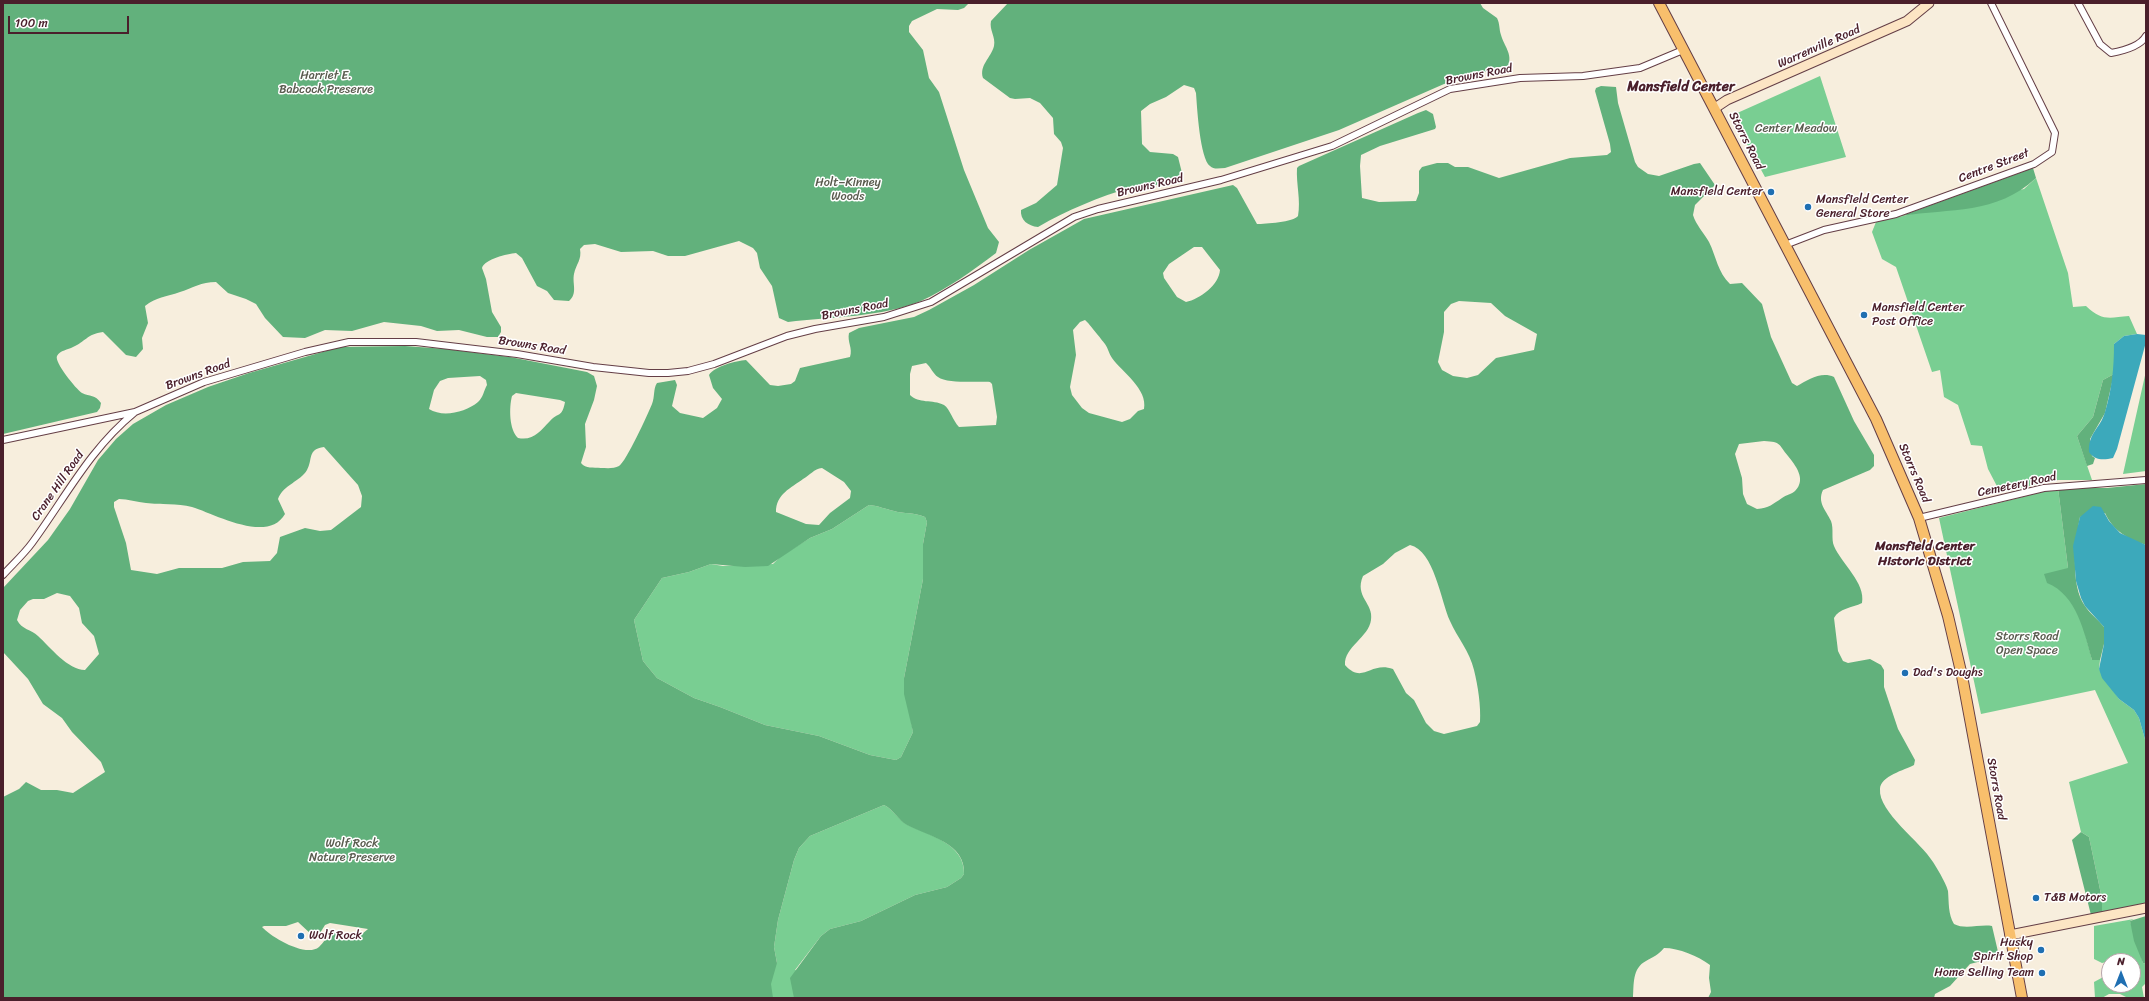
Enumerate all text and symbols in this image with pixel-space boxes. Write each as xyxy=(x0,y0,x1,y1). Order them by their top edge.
scale bar xyxy=(10,8,131,34)
text: 100 m xyxy=(15,12,48,34)
street label: Warrenville Road xyxy=(1776,22,1862,72)
street label: Browns Road xyxy=(1444,61,1514,89)
park label: Harriet E. Babcock Preserve xyxy=(279,69,373,97)
district label: Mansfield Center xyxy=(1627,79,1735,95)
street label: Storrs Road xyxy=(1725,110,1767,172)
park label: Center Meadow xyxy=(1755,122,1837,136)
street label: Centre Street xyxy=(1957,146,2031,186)
street label: Browns Road xyxy=(1115,171,1185,201)
park label: Holt–Kinney Woods xyxy=(815,176,881,204)
place label: Mansfield Center xyxy=(1671,185,1763,199)
marker: Mansfield Center xyxy=(1766,187,1776,197)
place label: Mansfield Center General Store xyxy=(1816,193,1908,221)
marker: Mansfield Center General Store xyxy=(1803,202,1813,212)
street label: Browns Road xyxy=(820,296,890,324)
place label: Mansfield Center Post Office xyxy=(1872,301,1964,329)
marker: Mansfield Center Post Office xyxy=(1859,310,1869,320)
street label: Browns Road xyxy=(497,334,567,358)
street label: Browns Road xyxy=(164,357,232,393)
street label: Storrs Road xyxy=(1895,441,1933,505)
street label: Crane Hill Road xyxy=(29,448,87,524)
street label: Cemetery Road xyxy=(1976,470,2058,500)
district label: Mansfield Center Historic District xyxy=(1875,539,1975,570)
park label: Storrs Road Open Space xyxy=(1995,630,2059,658)
place label: Dad's Doughs xyxy=(1913,666,1983,680)
marker: Dad's Doughs xyxy=(1900,668,1910,678)
street label: Storrs Road xyxy=(1983,757,2009,821)
park label: Wolf Rock Nature Preserve xyxy=(309,837,395,865)
place label: T&B Motors xyxy=(2044,891,2106,905)
marker: T&B Motors xyxy=(2031,893,2041,903)
place label: Wolf Rock xyxy=(309,929,362,943)
marker: Wolf Rock xyxy=(296,931,306,941)
place label: Husky Spirit Shop xyxy=(1973,936,2033,964)
marker: Husky Spirit Shop xyxy=(2036,945,2046,955)
text: N xyxy=(2117,952,2125,971)
north arrow xyxy=(2101,953,2141,993)
place label: Home Selling Team xyxy=(1934,966,2034,980)
marker: Home Selling Team xyxy=(2037,968,2047,978)

